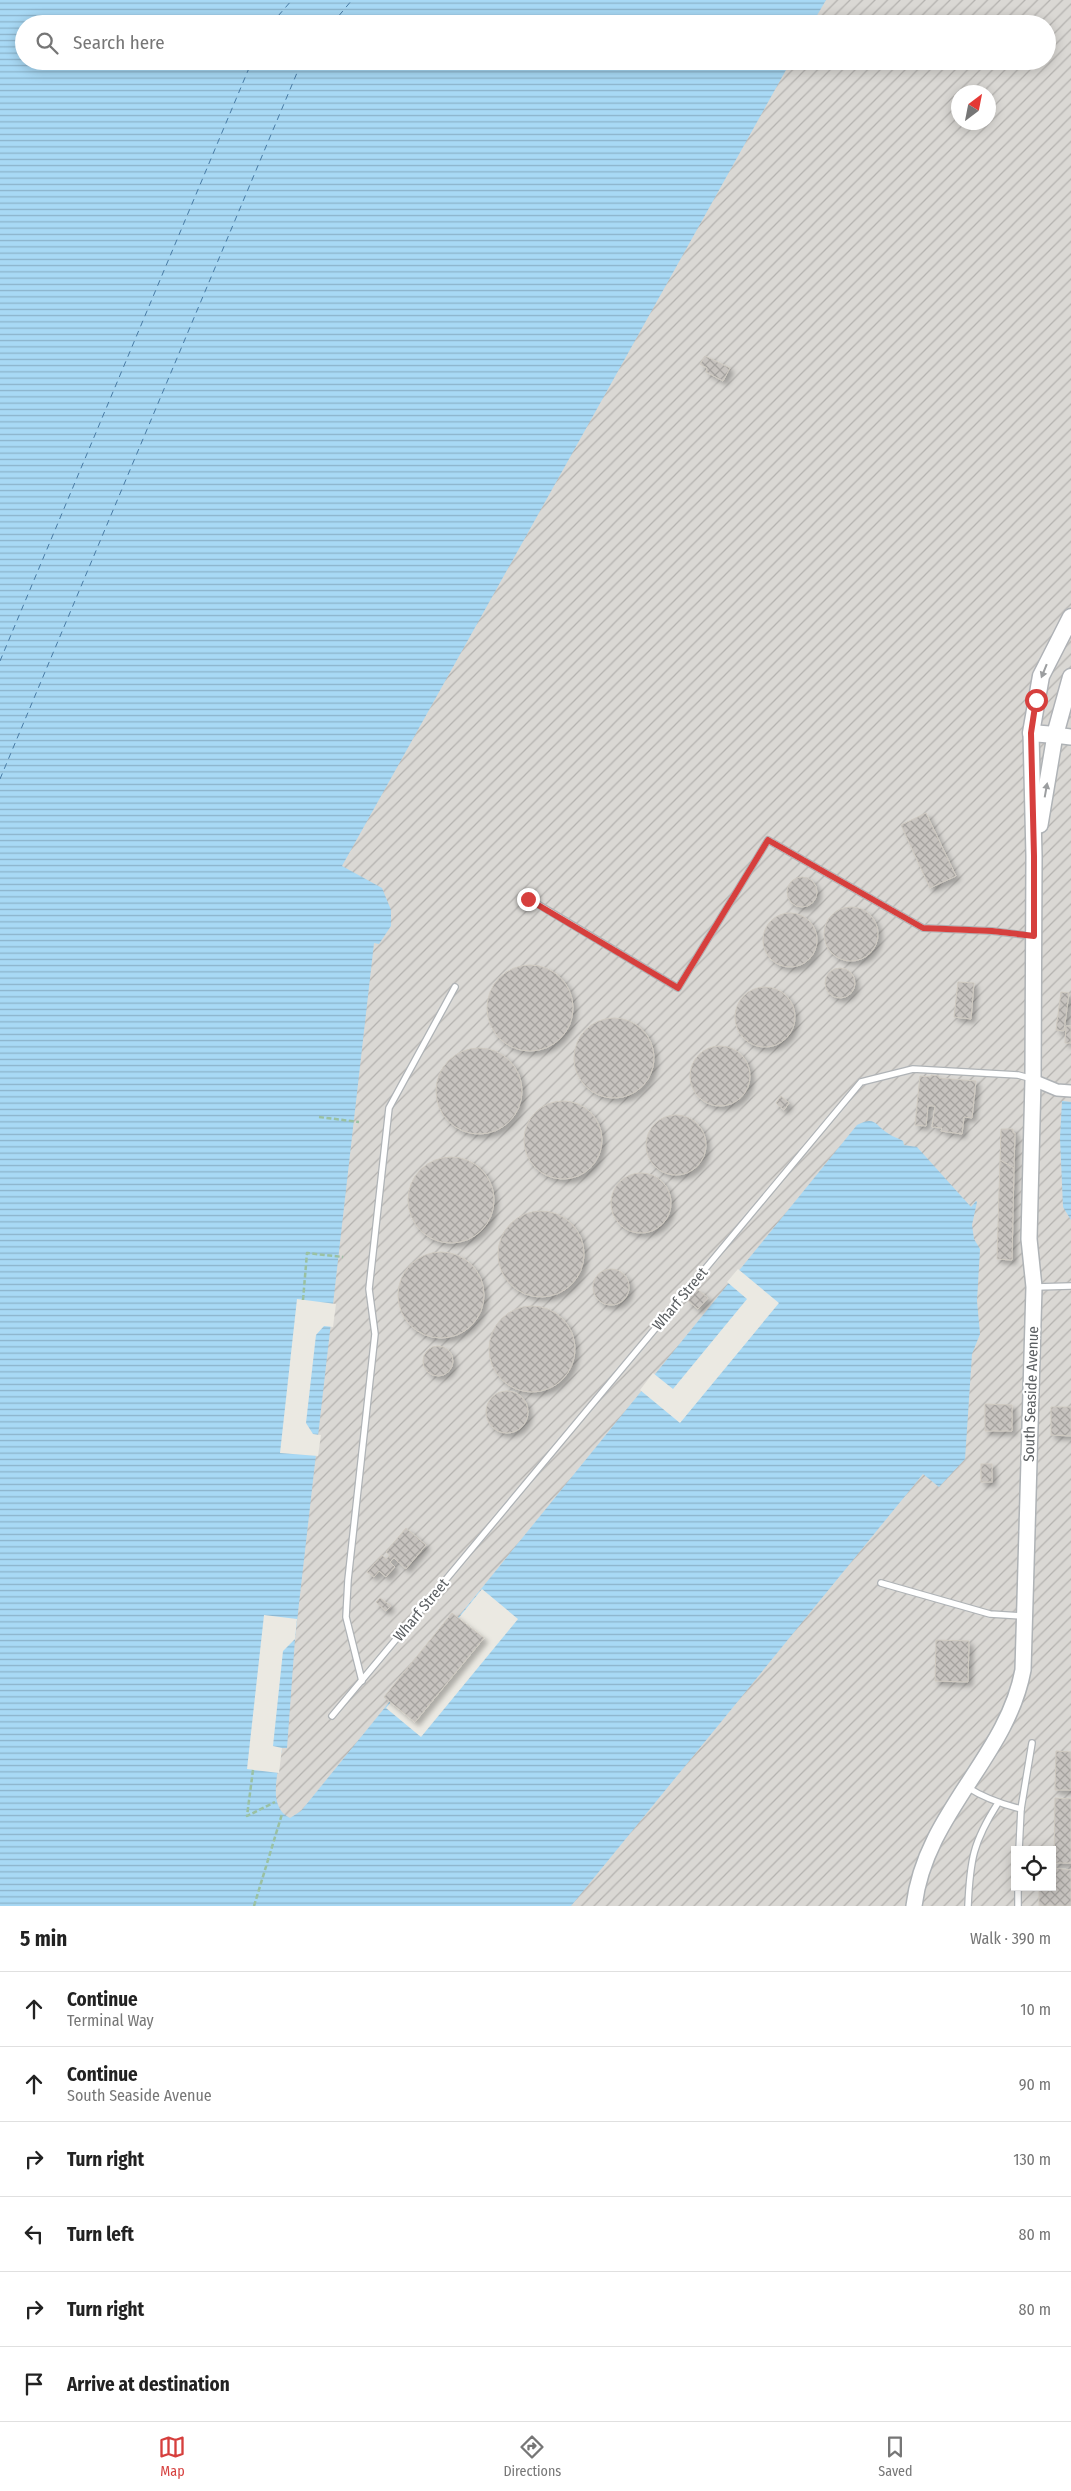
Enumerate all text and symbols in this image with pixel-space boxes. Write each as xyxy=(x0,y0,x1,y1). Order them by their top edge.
search box xyxy=(15,15,1056,70)
icon: search xyxy=(33,29,61,57)
text: Search here xyxy=(73,31,165,54)
north arrow xyxy=(951,85,996,130)
one-way arrow xyxy=(1040,664,1048,679)
route start xyxy=(1025,689,1048,712)
one-way arrow xyxy=(1042,782,1050,798)
route end xyxy=(517,888,540,911)
street label: Wharf Street xyxy=(648,1264,712,1334)
street label: South Seaside Avenue xyxy=(1020,1326,1042,1462)
street label: Wharf Street xyxy=(389,1575,453,1645)
map controls xyxy=(1011,1846,1056,1891)
button: locate xyxy=(1011,1846,1056,1891)
text: 5 min xyxy=(20,1926,67,1952)
text: Walk · 390 m xyxy=(970,1929,1051,1948)
text: Continue xyxy=(67,1988,138,2011)
icon: ahead xyxy=(20,1995,48,2023)
text: 10 m xyxy=(1020,2000,1051,2019)
text: Terminal Way xyxy=(67,2011,154,2030)
text: Continue xyxy=(67,2063,138,2086)
icon: ahead xyxy=(20,2070,48,2098)
text: 90 m xyxy=(1019,2075,1051,2094)
text: South Seaside Avenue xyxy=(67,2086,212,2105)
icon: right xyxy=(20,2145,48,2173)
text: Turn right xyxy=(67,2148,144,2171)
text: 130 m xyxy=(1013,2150,1051,2169)
icon: left xyxy=(20,2220,48,2248)
text: Turn left xyxy=(67,2223,134,2246)
text: 80 m xyxy=(1019,2225,1051,2244)
icon: right xyxy=(20,2295,48,2323)
text: Turn right xyxy=(67,2298,144,2321)
text: 80 m xyxy=(1019,2300,1051,2319)
icon: arrive xyxy=(20,2370,48,2398)
text: Arrive at destination xyxy=(67,2373,230,2396)
tab: Map xyxy=(158,2433,186,2480)
tab: Directions xyxy=(503,2433,561,2480)
tab: Saved xyxy=(878,2433,913,2480)

